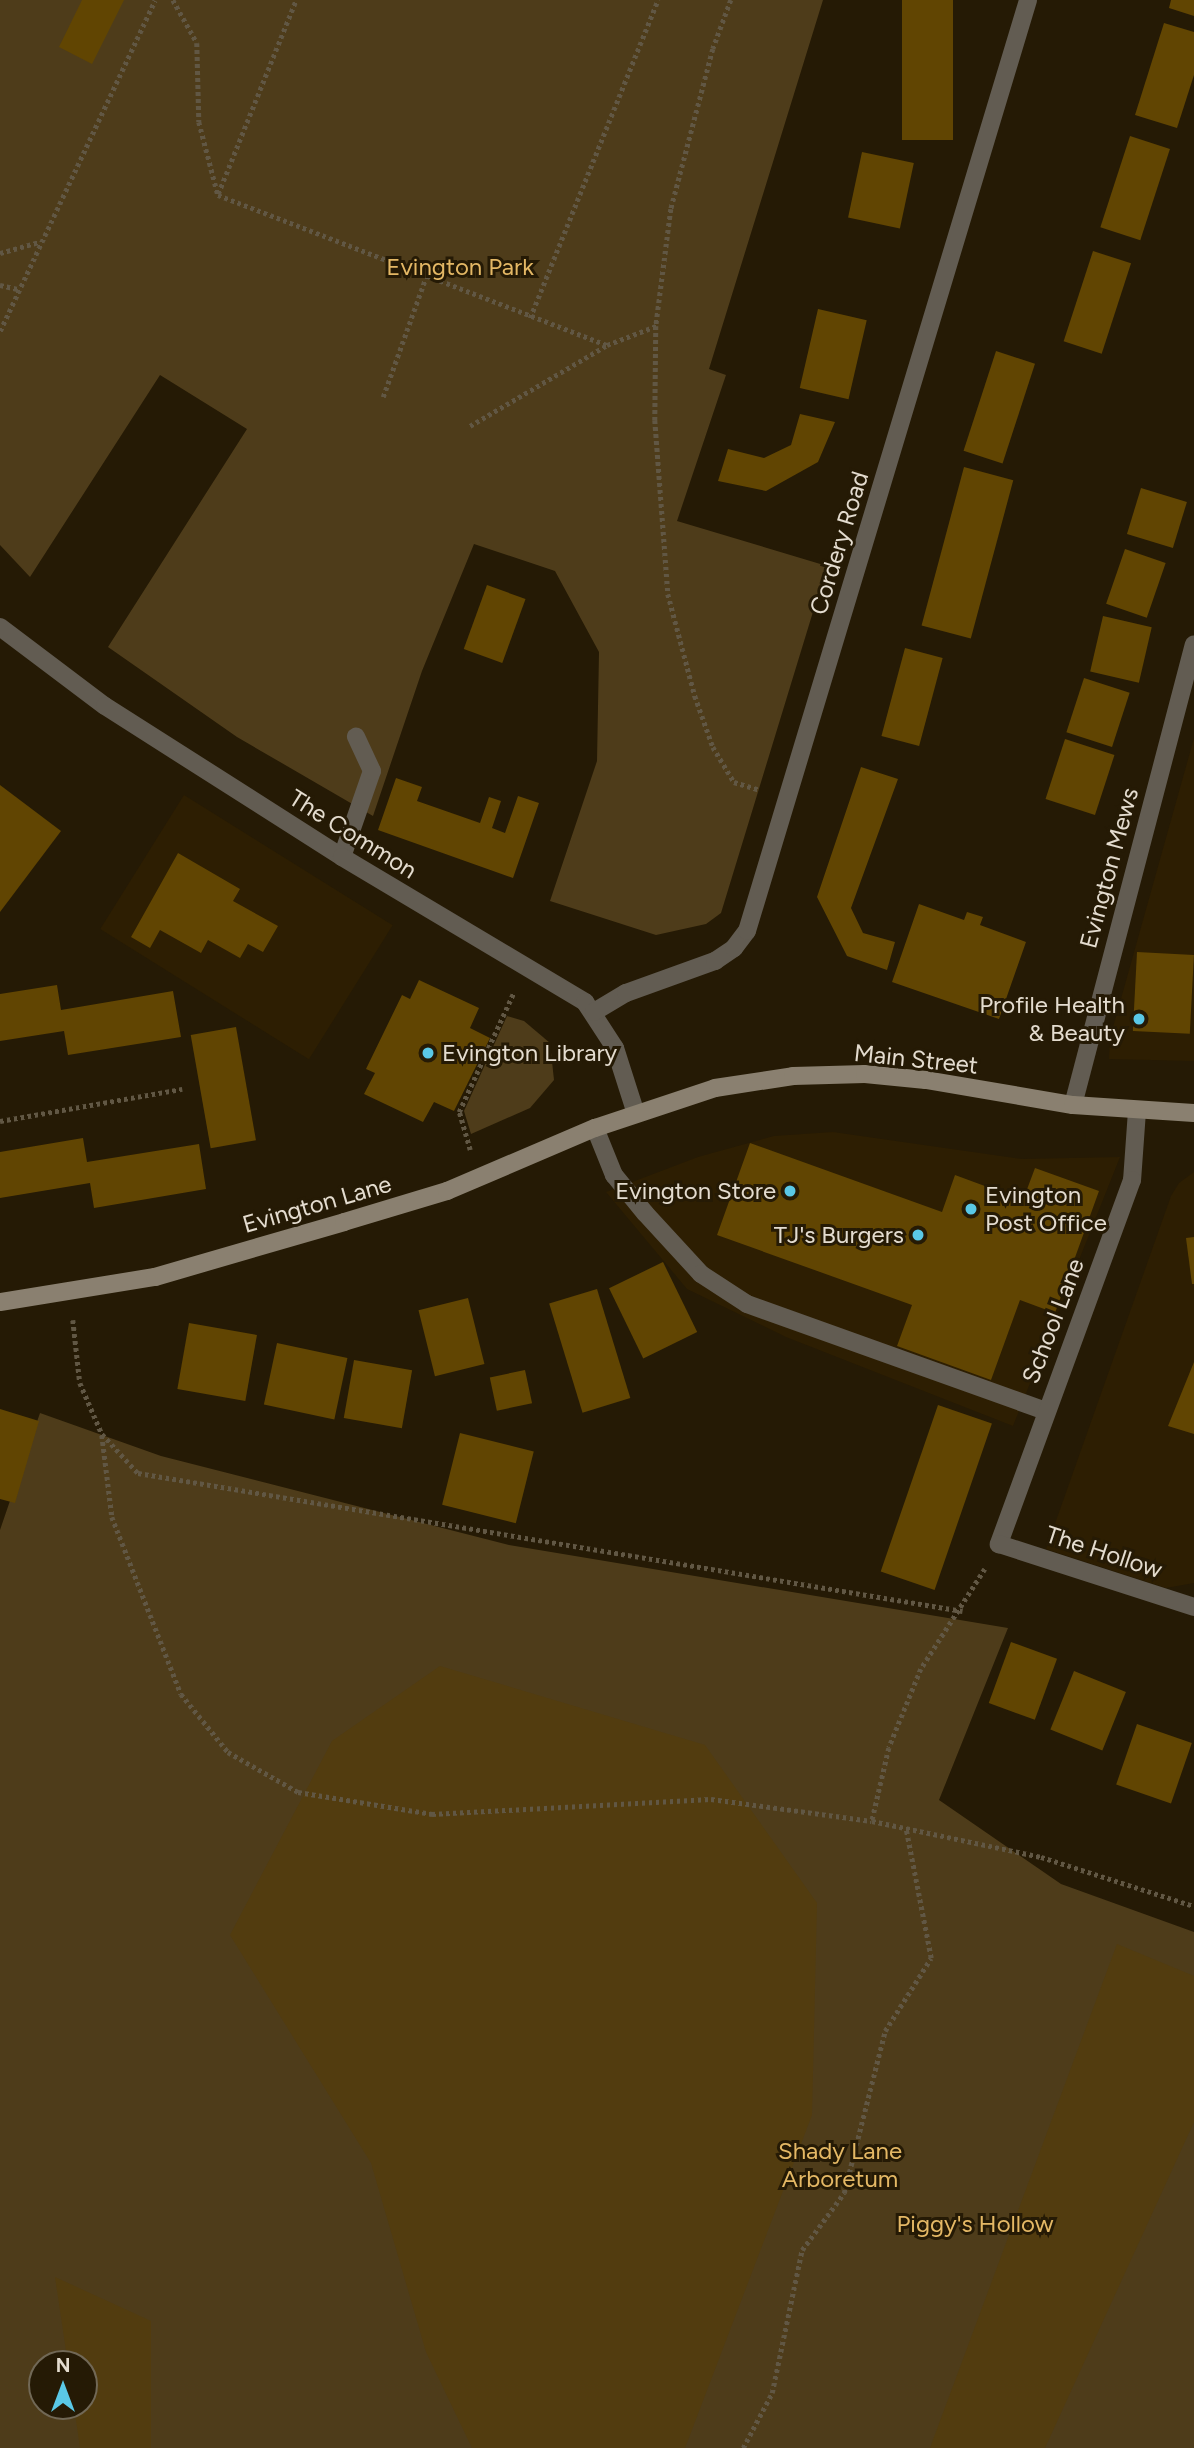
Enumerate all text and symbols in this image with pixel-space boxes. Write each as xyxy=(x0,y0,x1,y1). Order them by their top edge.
park label: Evington Park xyxy=(386,253,534,281)
street label: Cordery Road xyxy=(804,468,874,618)
street label: The Common xyxy=(284,783,422,885)
street label: Evington Mews xyxy=(1074,785,1144,951)
place label: Profile Health & Beauty xyxy=(979,991,1125,1047)
marker: Profile Health & Beauty xyxy=(1131,1011,1147,1027)
street label: Main Street xyxy=(853,1038,979,1080)
place label: Evington Library xyxy=(442,1039,617,1067)
marker: Evington Library xyxy=(420,1045,436,1061)
street label: Evington Lane xyxy=(239,1169,395,1239)
place label: Evington Store xyxy=(615,1177,776,1205)
place label: Evington Post Office xyxy=(985,1181,1107,1237)
marker: Evington Store xyxy=(782,1183,798,1199)
marker: Evington Post Office xyxy=(963,1201,979,1217)
place label: TJ's Burgers xyxy=(774,1221,904,1249)
marker: TJ's Burgers xyxy=(910,1227,926,1243)
street label: School Lane xyxy=(1016,1255,1090,1387)
street label: The Hollow xyxy=(1042,1520,1166,1584)
park label: Shady Lane Arboretum xyxy=(778,2137,902,2193)
park label: Piggy's Hollow xyxy=(896,2210,1054,2238)
north arrow xyxy=(28,2350,98,2420)
text: N xyxy=(56,2354,70,2377)

